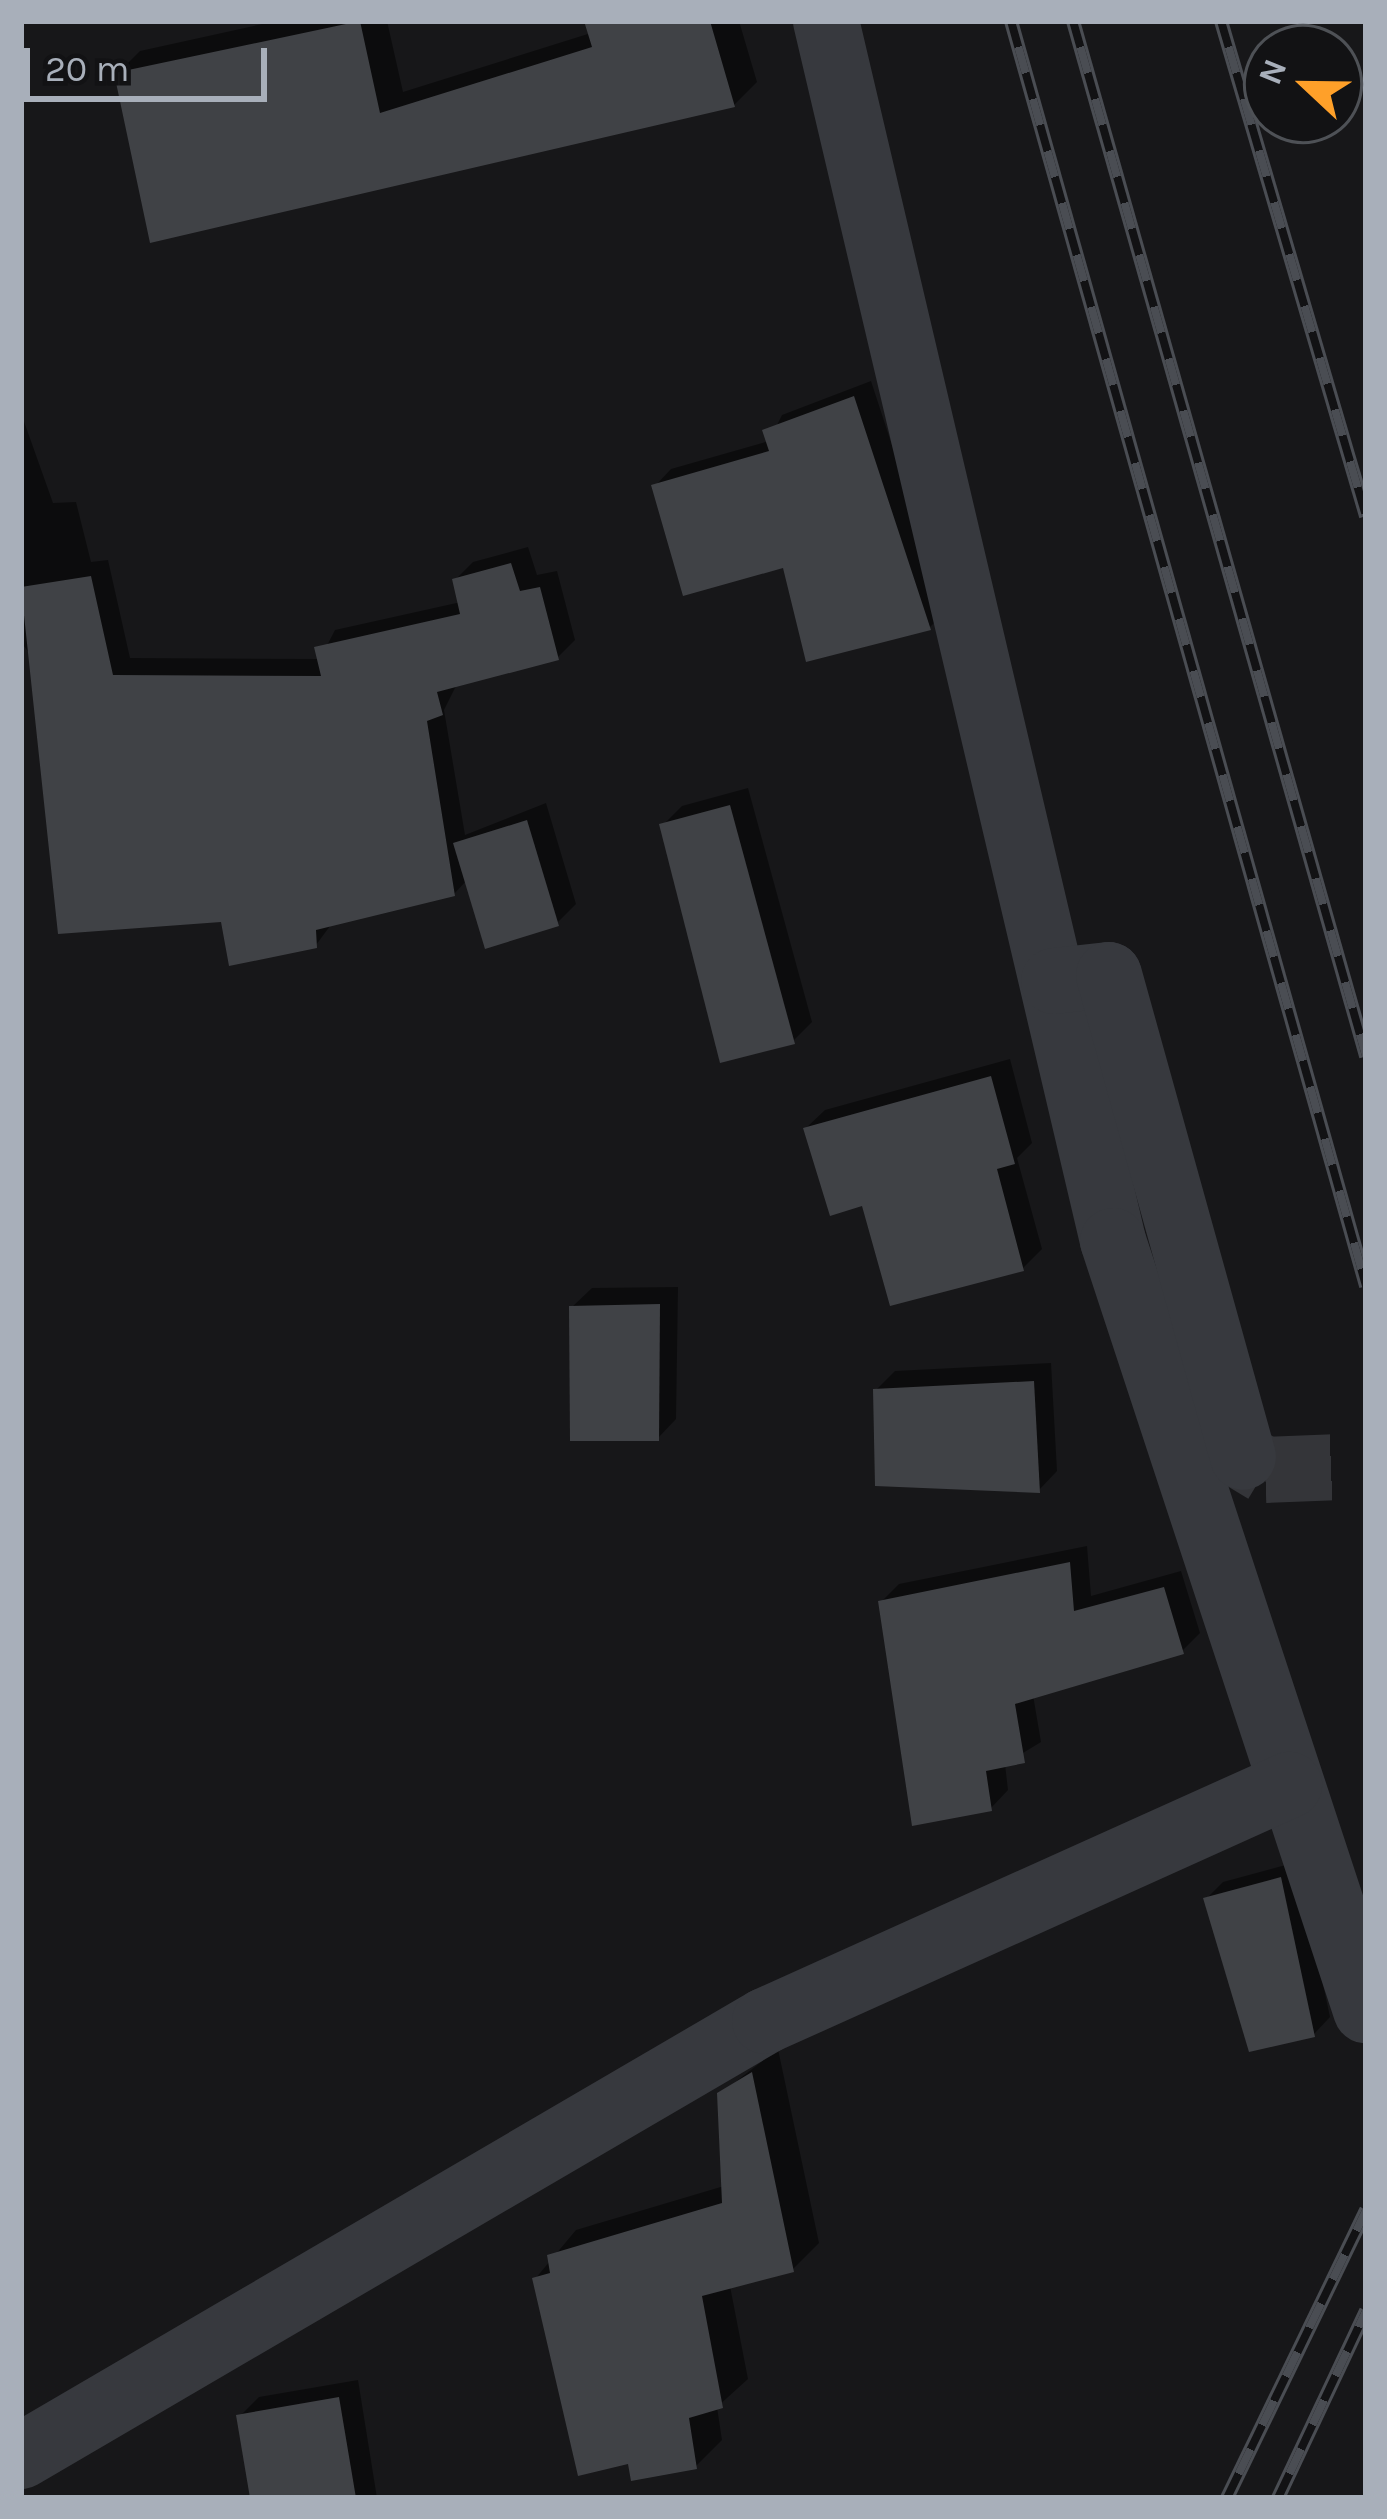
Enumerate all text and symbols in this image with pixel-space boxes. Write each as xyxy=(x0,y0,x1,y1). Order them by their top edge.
scale bar xyxy=(30,24,273,98)
north arrow xyxy=(1243,24,1363,144)
text: 20 m xyxy=(45,48,129,90)
text: N xyxy=(1250,54,1294,90)

